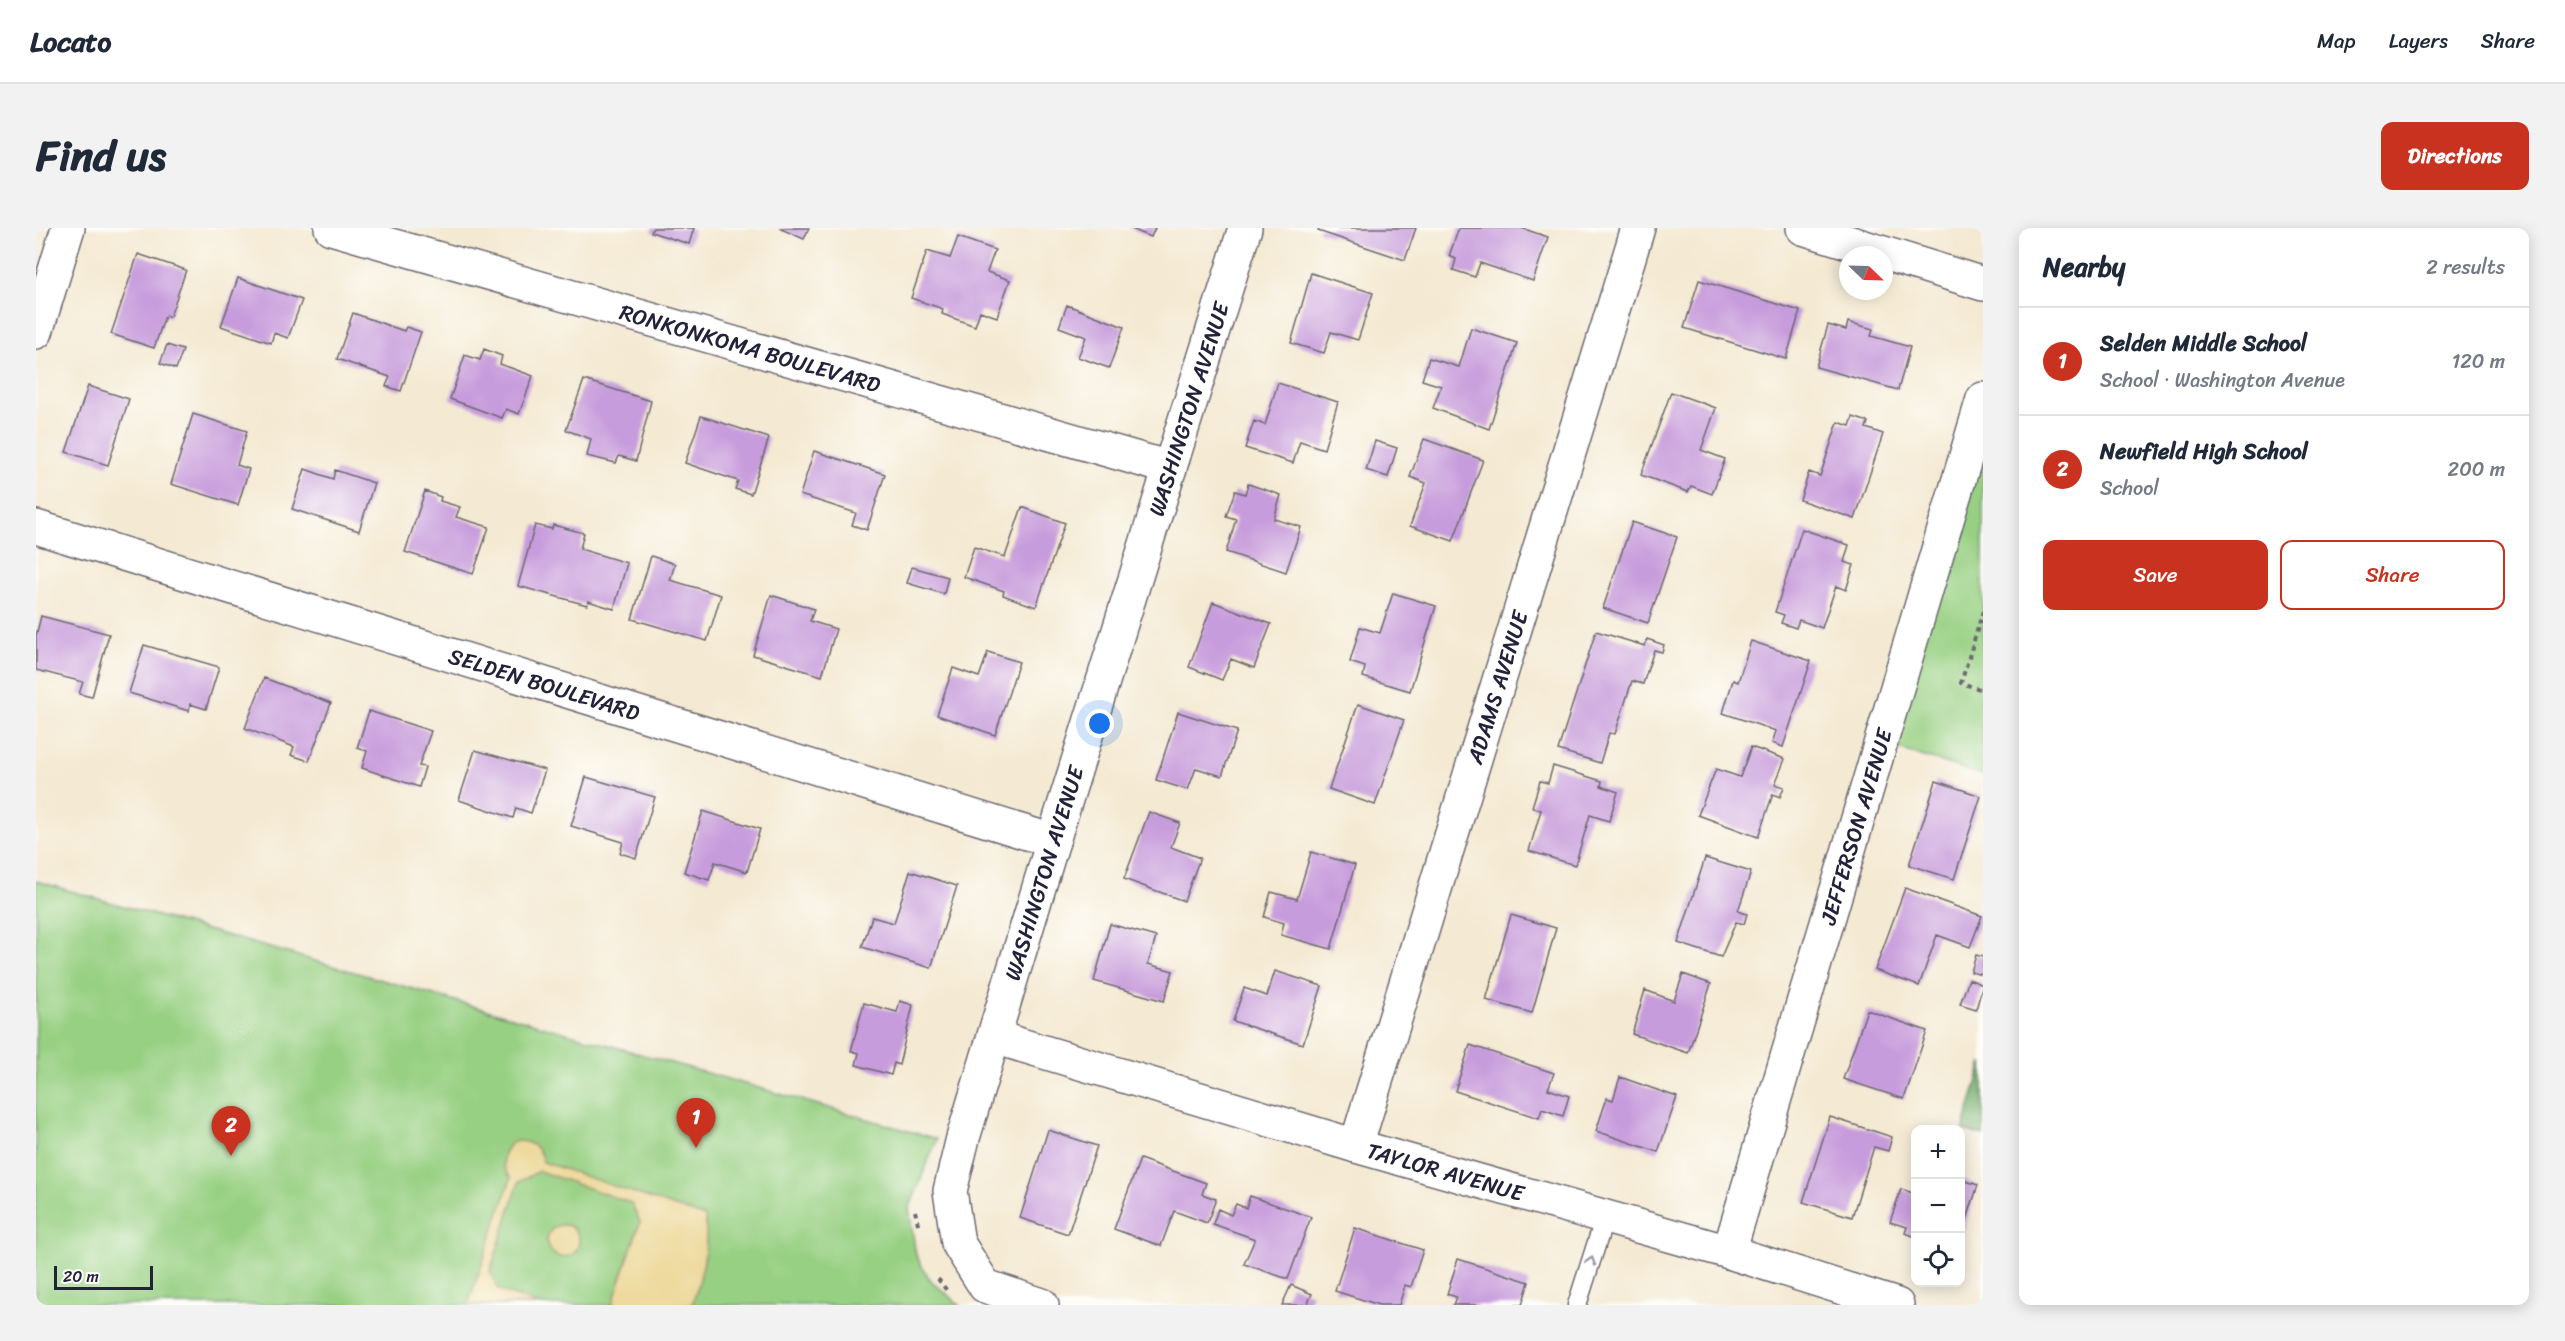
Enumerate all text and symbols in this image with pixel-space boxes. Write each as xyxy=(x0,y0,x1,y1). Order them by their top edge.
text: Locato xyxy=(30,17,111,66)
text: Map xyxy=(2317,22,2356,60)
text: Layers xyxy=(2389,22,2448,60)
text: Share xyxy=(2481,22,2535,60)
text: Find us xyxy=(36,119,166,193)
button: Directions xyxy=(2381,122,2529,190)
text: Nearby xyxy=(2043,244,2125,290)
north arrow xyxy=(1839,246,1893,300)
text: 2 results xyxy=(2426,250,2505,285)
street label: RONKONKOMA BOULEVARD xyxy=(615,292,885,404)
street label: WASHINGTON AVENUE xyxy=(1136,295,1241,521)
text: Selden Middle School xyxy=(2100,324,2307,363)
text: 1 xyxy=(2058,344,2067,379)
text: 120 m xyxy=(2452,344,2505,379)
text: School · Washington Avenue xyxy=(2100,363,2345,398)
text: Newfield High School xyxy=(2100,432,2308,471)
text: 2 xyxy=(2057,452,2068,487)
text: 200 m xyxy=(2448,452,2505,487)
text: School xyxy=(2100,471,2159,506)
button: Save xyxy=(2043,540,2268,610)
button: Share xyxy=(2280,540,2505,610)
street label: ADAMS AVENUE xyxy=(1455,604,1539,770)
street label: SELDEN BOULEVARD xyxy=(444,636,645,732)
your location xyxy=(1085,709,1114,738)
street label: JEFFERSON AVENUE xyxy=(1808,722,1904,930)
street label: WASHINGTON AVENUE xyxy=(992,759,1095,985)
pin: 1 xyxy=(676,1098,716,1148)
pin: 2 xyxy=(212,1106,250,1156)
map controls xyxy=(1911,1125,1965,1287)
button: + xyxy=(1911,1125,1965,1179)
street label: TAYLOR AVENUE xyxy=(1362,1131,1530,1213)
button: − xyxy=(1911,1179,1965,1233)
button: locate xyxy=(1911,1233,1965,1287)
one-way arrow xyxy=(1584,1256,1596,1267)
text: 20 m xyxy=(63,1262,99,1291)
scale bar xyxy=(54,1263,153,1290)

